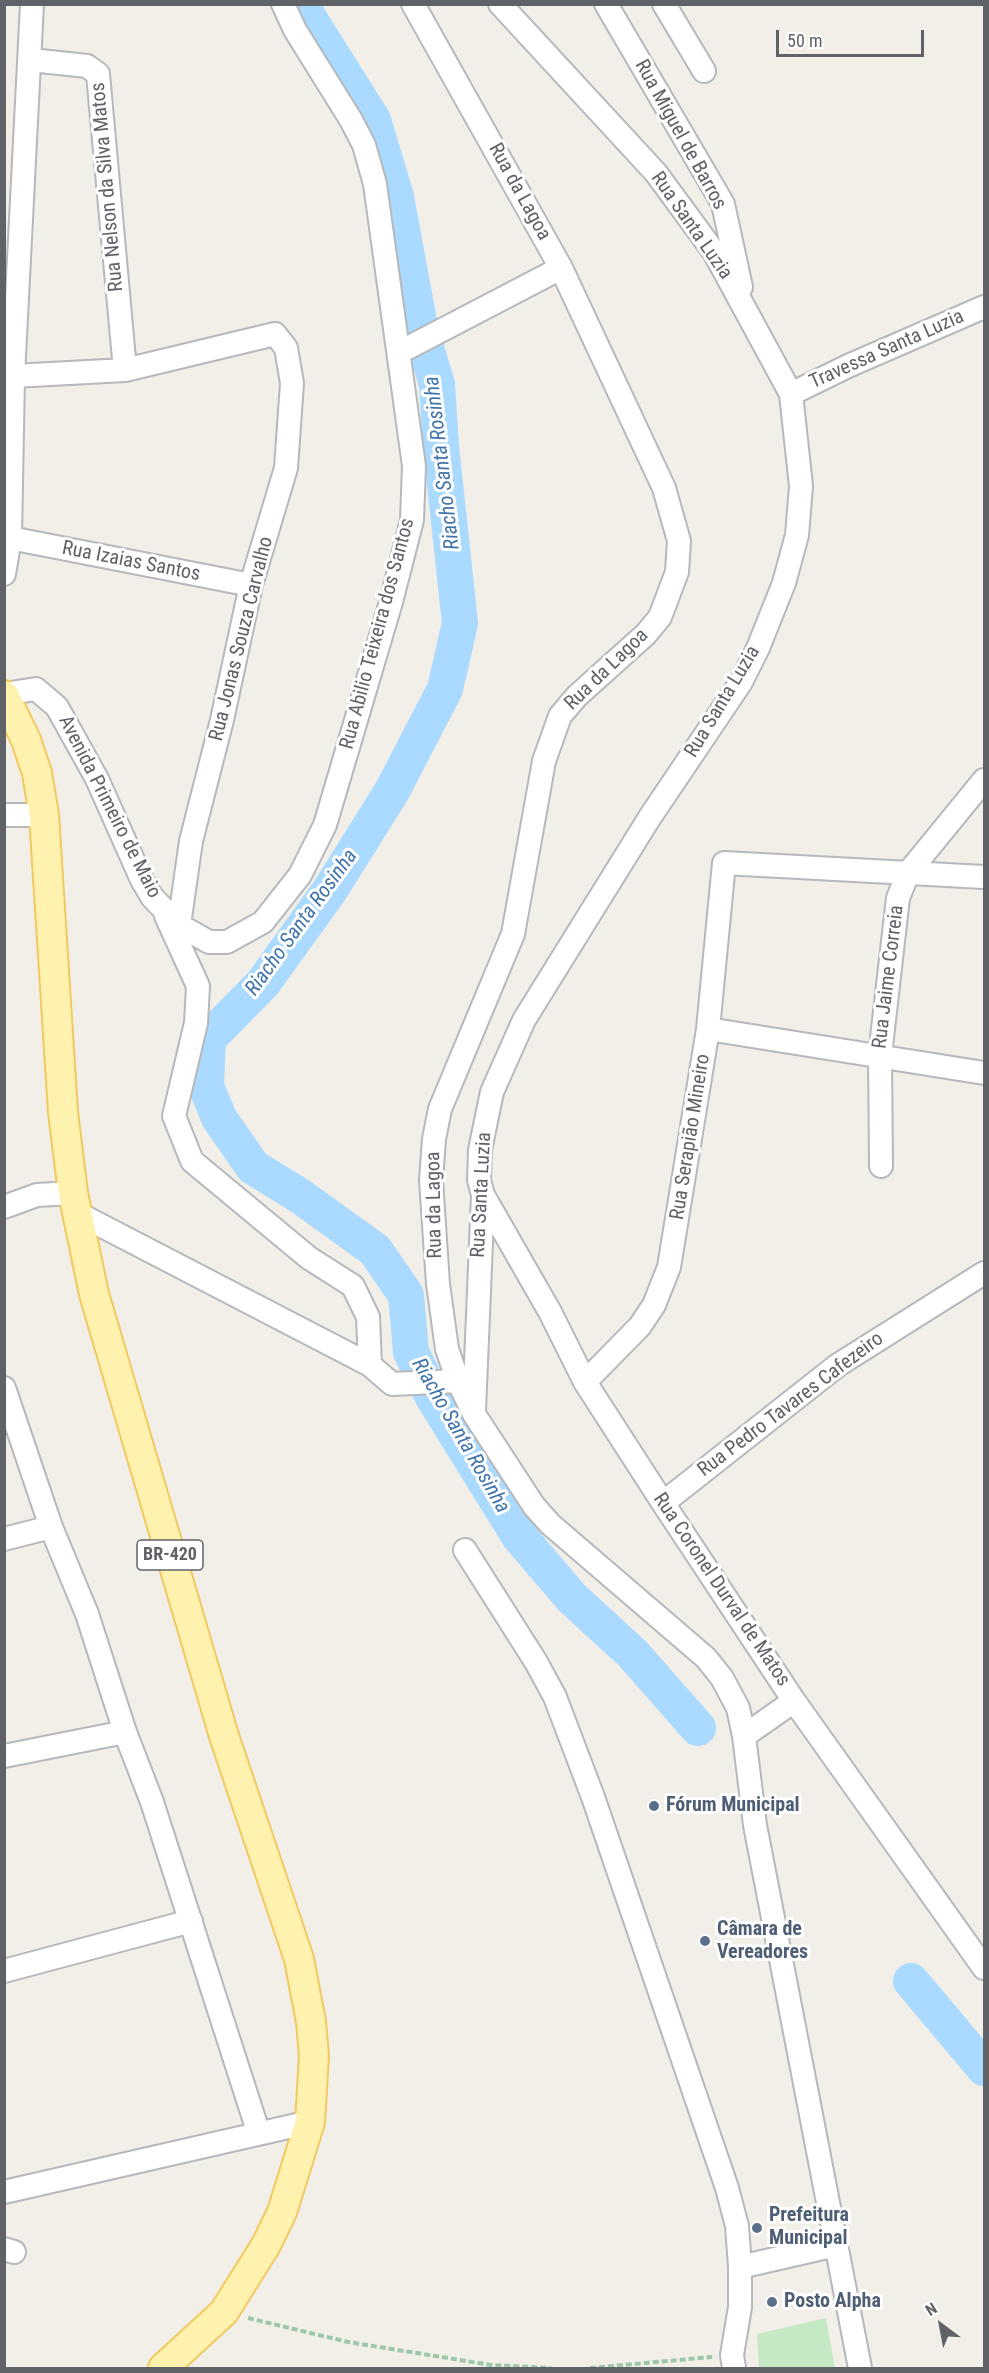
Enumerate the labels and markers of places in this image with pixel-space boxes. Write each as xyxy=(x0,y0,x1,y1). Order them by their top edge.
place label: Fórum Municipal xyxy=(666,1794,800,1818)
marker: Fórum Municipal xyxy=(647,1799,661,1813)
place label: Câmara de Vereadores xyxy=(717,1918,808,1965)
marker: Câmara de Vereadores xyxy=(698,1934,712,1948)
place label: Prefeitura Municipal xyxy=(769,2204,849,2251)
marker: Prefeitura Municipal xyxy=(750,2221,764,2235)
place label: Posto Alpha xyxy=(784,2290,881,2314)
marker: Posto Alpha xyxy=(765,2295,779,2309)

